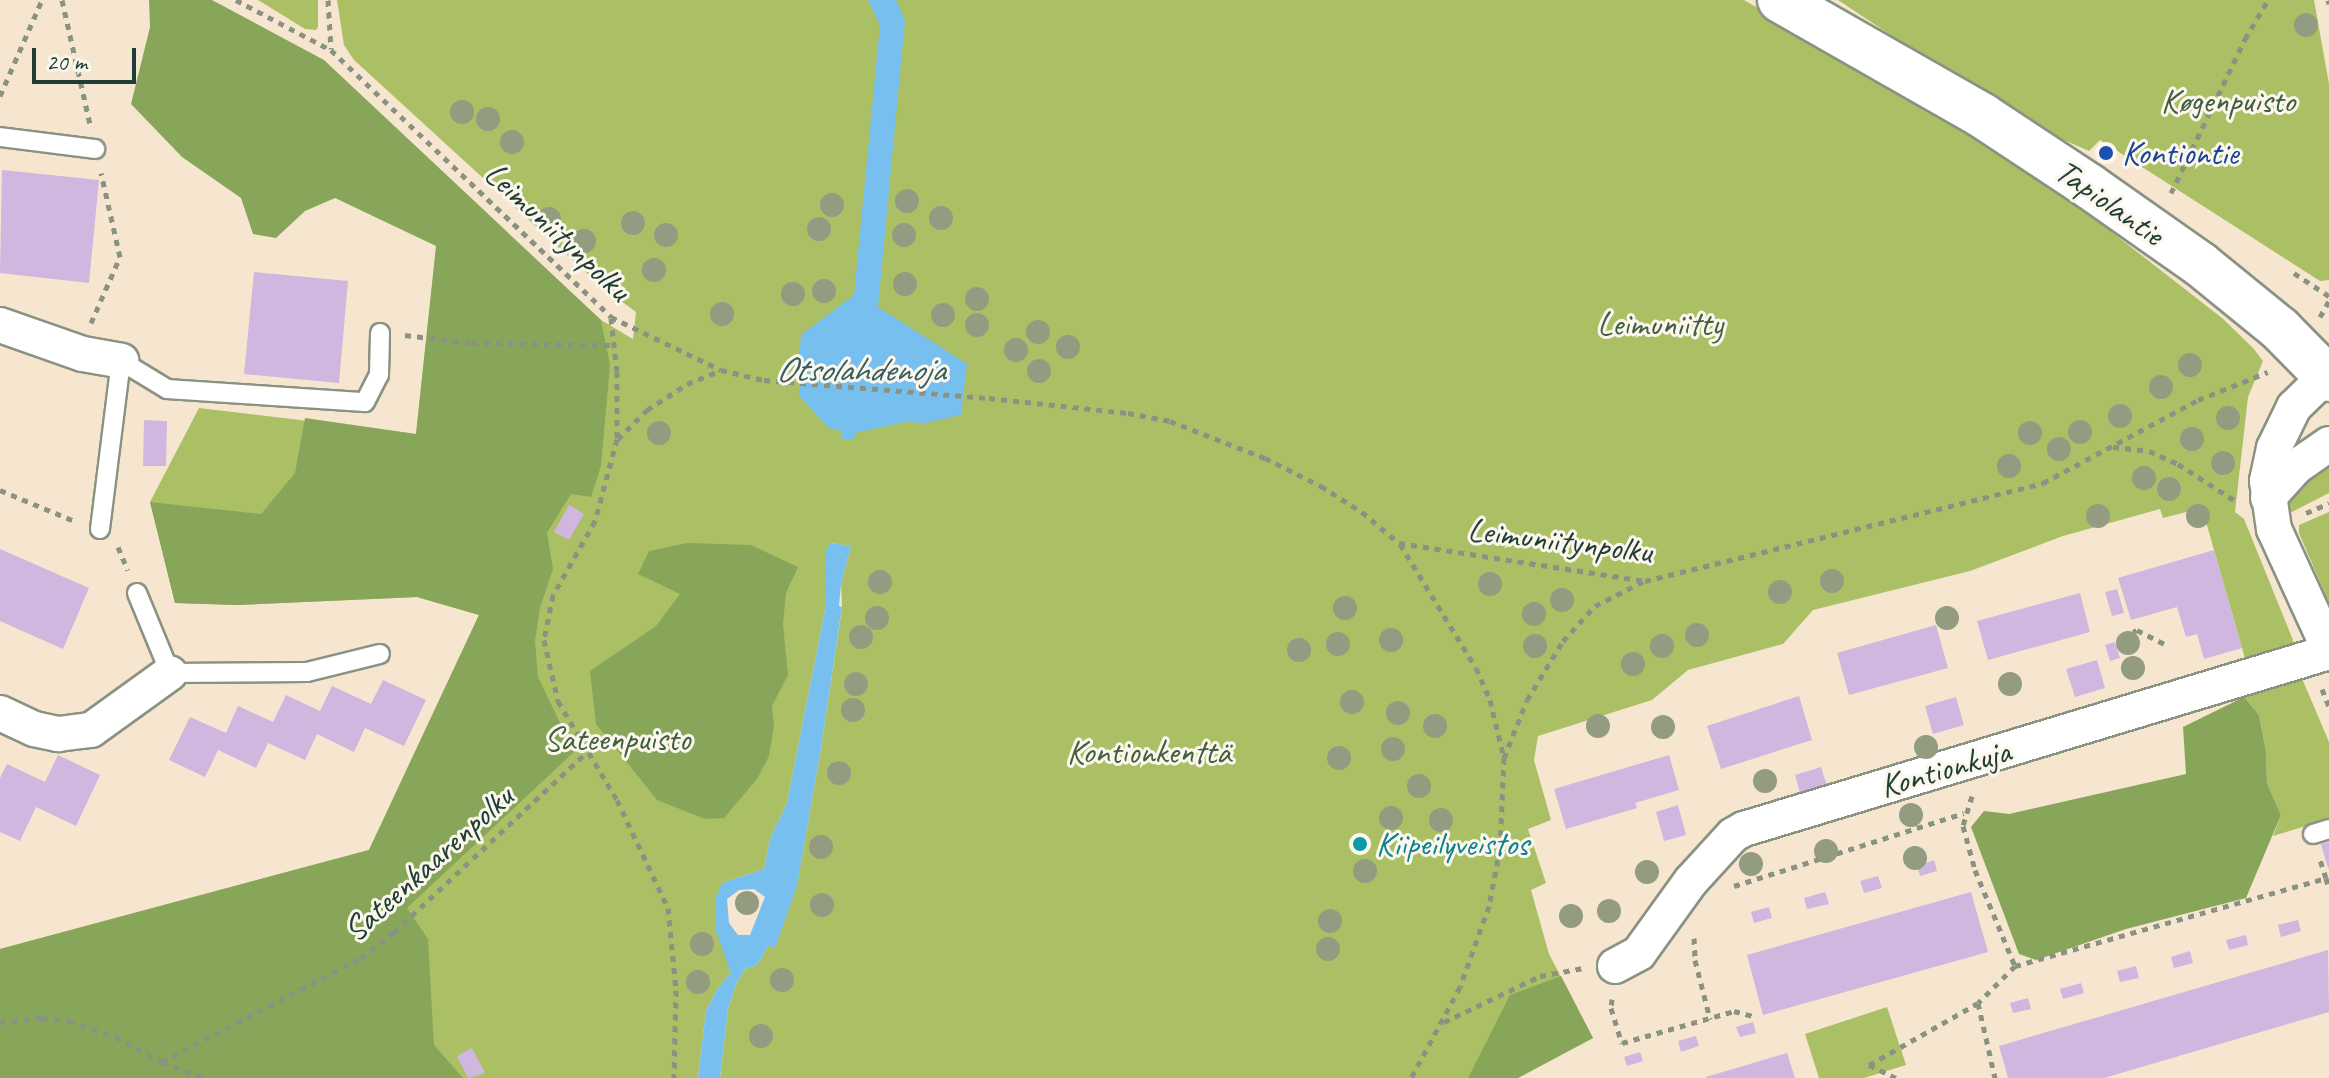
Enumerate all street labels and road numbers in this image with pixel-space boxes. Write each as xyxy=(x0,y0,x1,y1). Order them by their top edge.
street label: Tapiolantie xyxy=(2048,150,2172,254)
street label: Leimuniitynpolku xyxy=(476,153,640,309)
street label: Leimuniitynpolku xyxy=(1466,508,1654,572)
street label: Kontionkuja xyxy=(1875,730,2015,806)
street label: Sateenkaarenpolku xyxy=(335,776,521,950)

